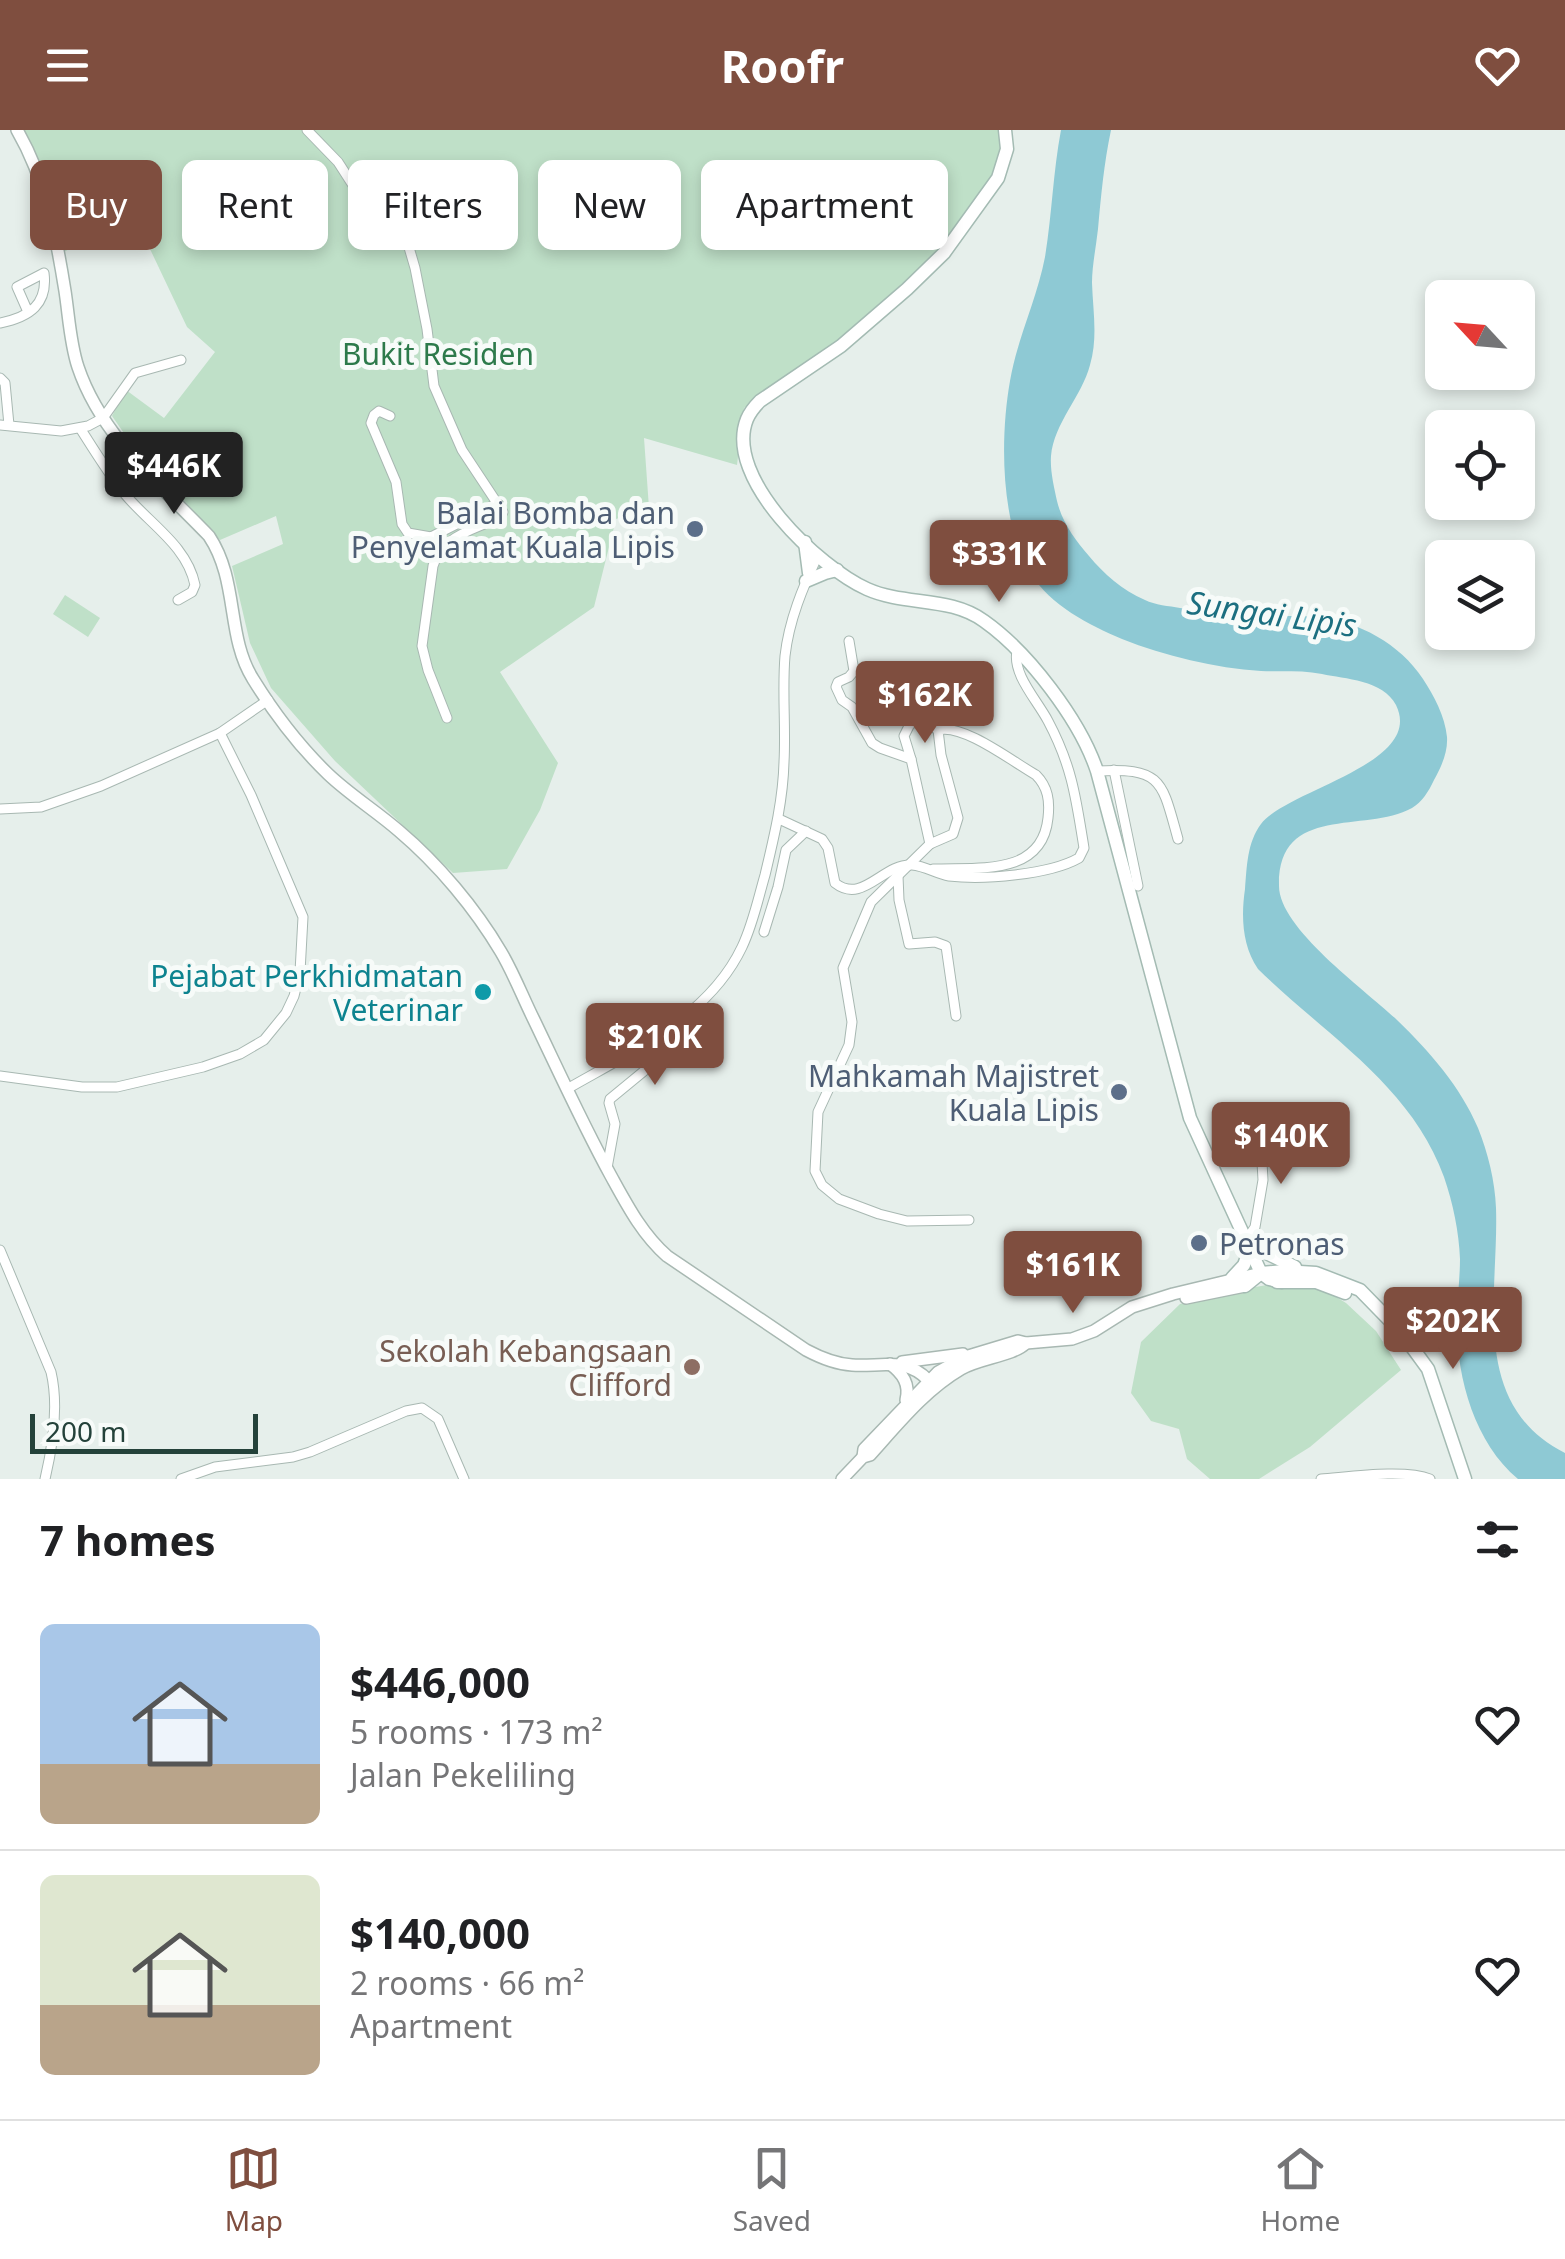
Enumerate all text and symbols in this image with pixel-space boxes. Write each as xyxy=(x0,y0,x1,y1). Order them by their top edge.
text: Roofr xyxy=(721,35,844,96)
icon: menu xyxy=(40,38,95,93)
icon: heart xyxy=(1470,38,1525,93)
chip: Buy xyxy=(30,160,162,250)
chip: Rent xyxy=(182,160,328,250)
chip: Filters xyxy=(348,160,518,250)
chip: New xyxy=(538,160,681,250)
chip: Apartment xyxy=(701,160,948,250)
north arrow xyxy=(1425,280,1535,390)
map controls xyxy=(1425,280,1535,650)
park label: Bukit Residen xyxy=(342,333,534,374)
button: locate xyxy=(1425,410,1535,520)
pin: $446K xyxy=(104,432,244,517)
text: $446K xyxy=(127,443,221,486)
place label: Balai Bomba dan Penyelamat Kuala Lipis xyxy=(351,492,675,567)
marker: Balai Bomba dan Penyelamat Kuala Lipis xyxy=(684,518,706,540)
pin: $331K xyxy=(929,520,1069,605)
text: $331K xyxy=(952,531,1046,574)
button: layers xyxy=(1425,540,1535,650)
water label: Sungai Lipis xyxy=(1185,580,1360,646)
pin: $162K xyxy=(855,661,995,746)
text: $162K xyxy=(878,672,972,715)
place label: Pejabat Perkhidmatan Veterinar xyxy=(150,955,463,1030)
marker: Pejabat Perkhidmatan Veterinar xyxy=(472,981,494,1003)
pin: $210K xyxy=(585,1003,725,1088)
text: $210K xyxy=(608,1014,702,1057)
place label: Mahkamah Majistret Kuala Lipis xyxy=(808,1055,1099,1130)
marker: Mahkamah Majistret Kuala Lipis xyxy=(1108,1081,1130,1103)
pin: $140K xyxy=(1211,1102,1351,1187)
text: $140K xyxy=(1234,1113,1328,1156)
place label: Petronas xyxy=(1219,1223,1345,1264)
pin: $161K xyxy=(1003,1231,1143,1316)
marker: Petronas xyxy=(1188,1232,1210,1254)
text: $161K xyxy=(1026,1242,1120,1285)
pin: $202K xyxy=(1383,1287,1523,1372)
text: $202K xyxy=(1406,1298,1500,1341)
place label: Sekolah Kebangsaan Clifford xyxy=(379,1330,672,1405)
marker: Sekolah Kebangsaan Clifford xyxy=(681,1356,703,1378)
scale bar xyxy=(30,1409,258,1454)
text: 200 m xyxy=(45,1412,127,1450)
text: 7 homes xyxy=(40,1511,216,1568)
icon: filters xyxy=(1470,1512,1525,1567)
text: $446,000 xyxy=(350,1653,530,1710)
icon: home xyxy=(120,1664,240,1784)
icon: heart xyxy=(1470,1697,1525,1752)
text: 5 rooms · 173 m² xyxy=(350,1710,603,1753)
text: Jalan Pekeliling xyxy=(350,1753,576,1796)
text: $140,000 xyxy=(350,1904,530,1961)
icon: home xyxy=(120,1915,240,2035)
icon: heart xyxy=(1470,1948,1525,2003)
text: 2 rooms · 66 m² xyxy=(350,1961,584,2004)
text: Apartment xyxy=(350,2004,512,2047)
tab: Map xyxy=(225,2141,283,2239)
tab: Saved xyxy=(733,2141,811,2239)
tab: Home xyxy=(1261,2141,1340,2239)

